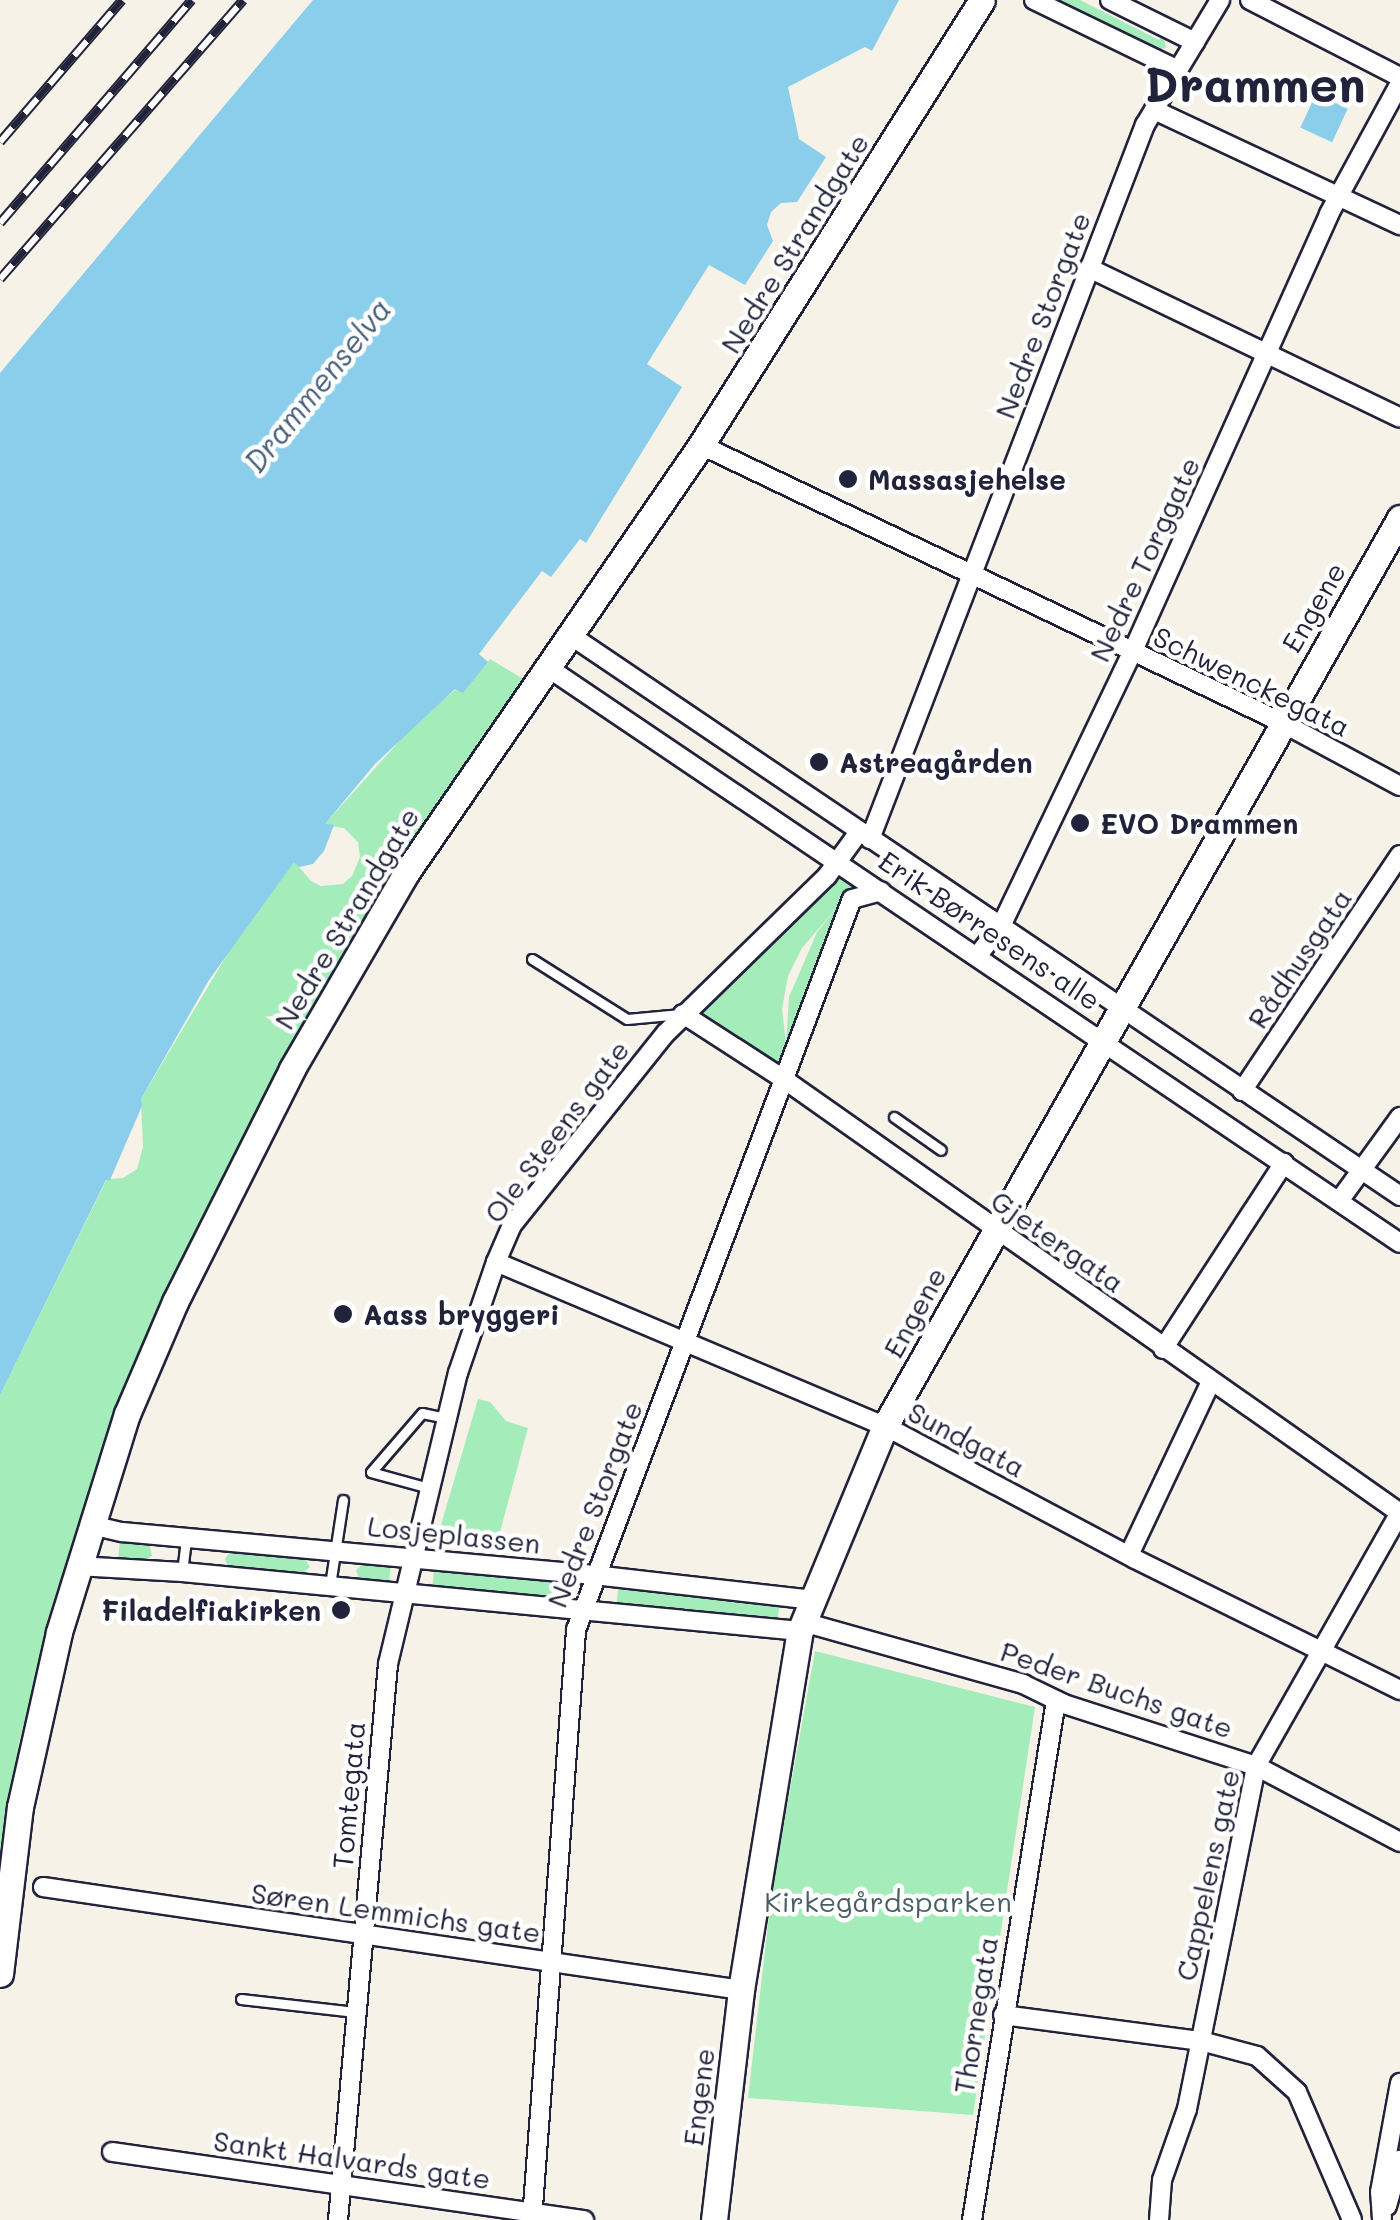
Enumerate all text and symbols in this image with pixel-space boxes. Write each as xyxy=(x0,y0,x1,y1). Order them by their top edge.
district label: Drammen xyxy=(1144,55,1366,113)
street label: Nedre Strandgate xyxy=(713,127,875,359)
street label: Nedre Storgate xyxy=(987,207,1097,423)
water label: Drammenselva xyxy=(236,291,398,479)
street label: Nedre Torggate xyxy=(1082,451,1206,667)
place label: Massasjehelse xyxy=(868,462,1066,496)
marker: Massasjehelse xyxy=(837,468,859,490)
street label: Engene xyxy=(1274,556,1352,658)
street label: Schwenckegata xyxy=(1148,619,1356,743)
place label: Astreagården xyxy=(839,745,1032,779)
marker: Astreagården xyxy=(808,751,830,773)
street label: Nedre Strandgate xyxy=(267,801,425,1035)
place label: EVO Drammen xyxy=(1100,806,1298,840)
marker: EVO Drammen xyxy=(1069,812,1091,834)
street label: Erik Børresens alle xyxy=(873,843,1107,1017)
street label: Rådhusgata xyxy=(1240,882,1358,1034)
street label: Ole Steens gate xyxy=(476,1033,636,1229)
street label: Gjetergata xyxy=(985,1183,1131,1299)
street label: Engene xyxy=(876,1261,952,1363)
place label: Aass bryggeri xyxy=(363,1297,560,1331)
marker: Aass bryggeri xyxy=(332,1303,354,1325)
street label: Sundgata xyxy=(903,1394,1031,1484)
street label: Nedre Storgate xyxy=(539,1396,649,1612)
street label: Losjeplassen xyxy=(366,1508,542,1560)
place label: Filadelfiakirken xyxy=(101,1593,321,1627)
marker: Filadelfiakirken xyxy=(330,1599,352,1621)
street label: Peder Buchs gate xyxy=(996,1633,1238,1745)
street label: Tomtegata xyxy=(325,1720,371,1870)
street label: Cappelens gate xyxy=(1168,1766,1246,1984)
street label: Søren Lemmichs gate xyxy=(249,1875,543,1949)
park label: Kirkegårdsparken xyxy=(764,1884,1012,1918)
street label: Thornegata xyxy=(946,1934,1004,2096)
street label: Engene xyxy=(675,2046,721,2148)
street label: Sankt Halvards gate xyxy=(211,2123,493,2195)

